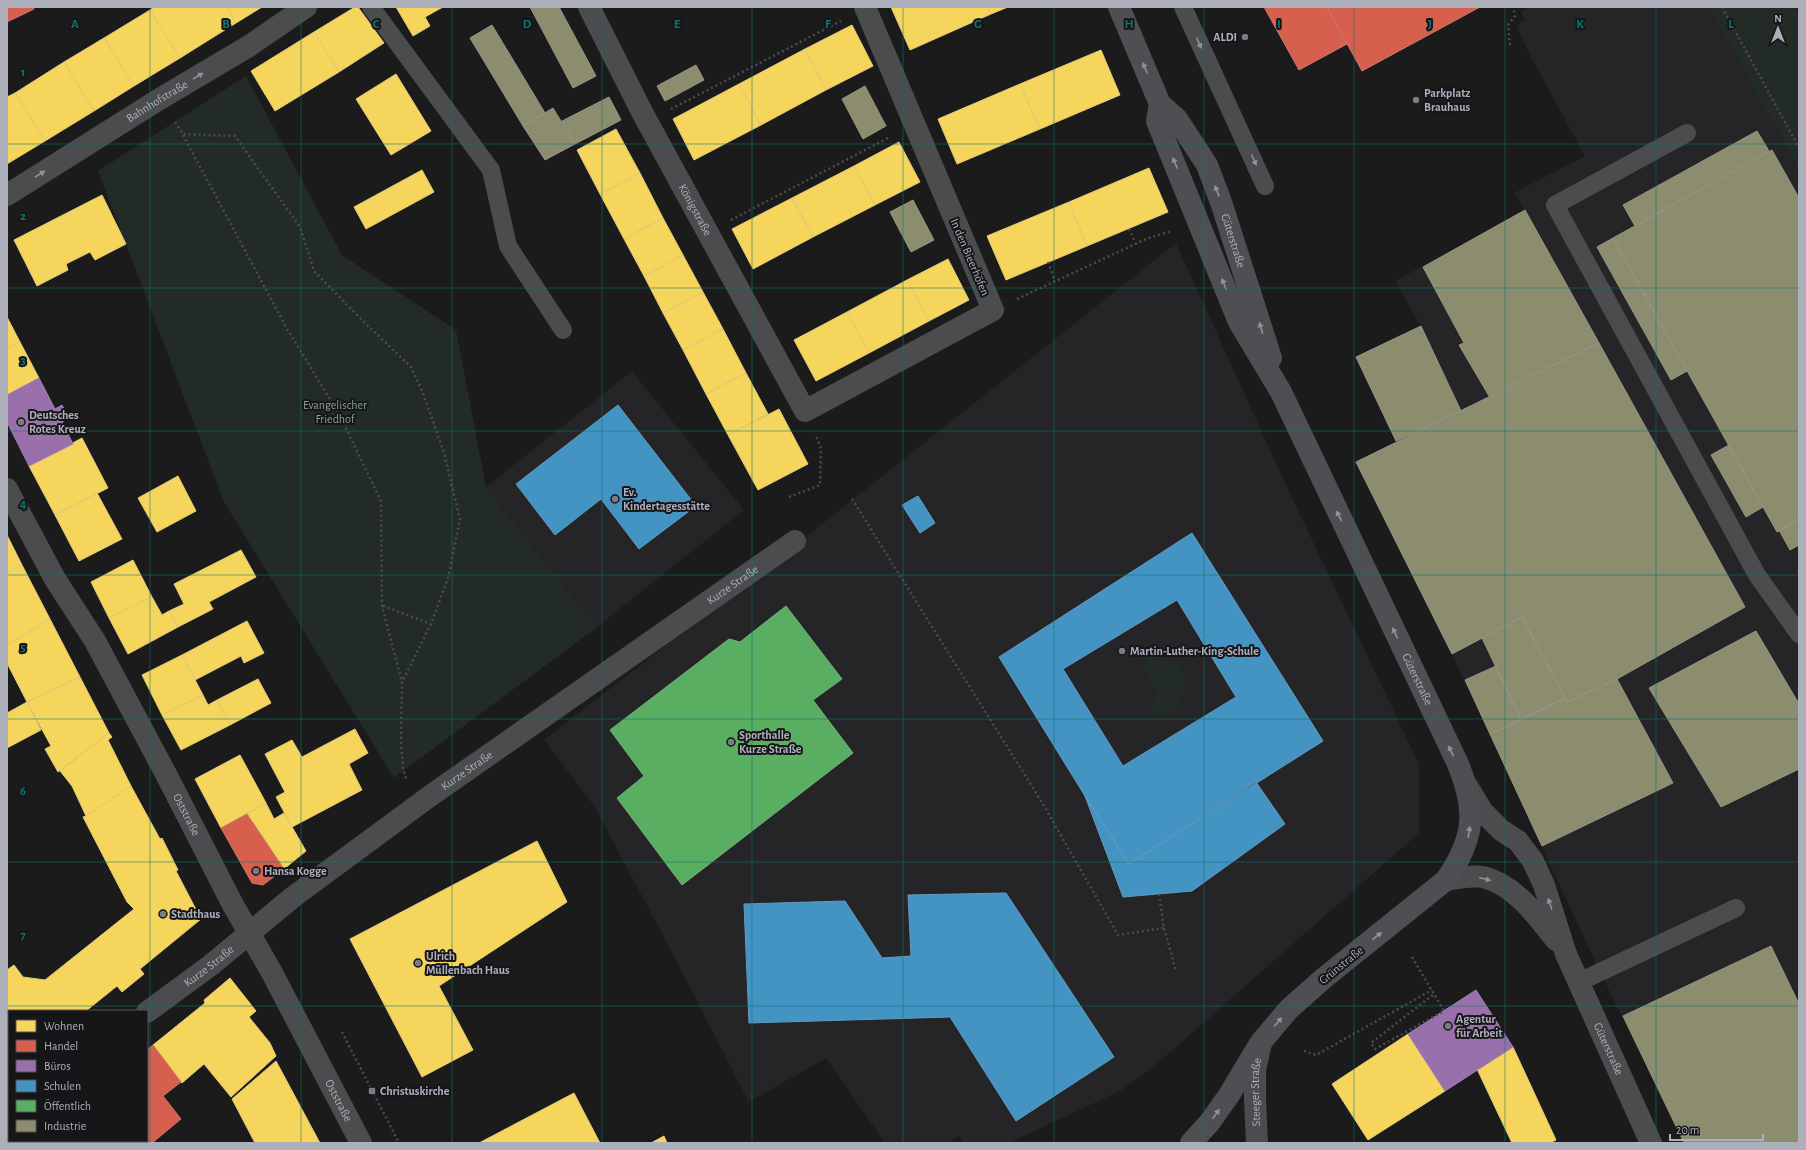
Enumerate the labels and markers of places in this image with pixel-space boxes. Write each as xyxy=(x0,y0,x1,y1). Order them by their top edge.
place label: ALDI xyxy=(1213,31,1237,43)
marker: ALDI xyxy=(1240,32,1250,42)
place label: Parkplatz Brauhaus xyxy=(1424,87,1470,113)
marker: Parkplatz Brauhaus xyxy=(1411,95,1421,105)
place label: Deutsches Rotes Kreuz xyxy=(29,409,86,435)
marker: Deutsches Rotes Kreuz xyxy=(16,417,26,427)
place label: Ev. Kindertagesstätte xyxy=(623,486,710,512)
marker: Ev. Kindertagesstätte xyxy=(610,494,620,504)
place label: Martin-Luther-King-Schule xyxy=(1130,645,1259,657)
marker: Martin-Luther-King-Schule xyxy=(1117,646,1127,656)
place label: Sporthalle Kurze Straße xyxy=(739,729,802,755)
marker: Sporthalle Kurze Straße xyxy=(726,737,736,747)
place label: Hansa Kogge xyxy=(264,865,327,877)
marker: Hansa Kogge xyxy=(251,866,261,876)
place label: Stadthaus xyxy=(171,908,221,920)
marker: Stadthaus xyxy=(158,909,168,919)
place label: Ulrich Müllenbach Haus xyxy=(426,950,510,976)
marker: Ulrich Müllenbach Haus xyxy=(413,958,423,968)
place label: Agentur für Arbeit xyxy=(1456,1013,1502,1039)
marker: Agentur für Arbeit xyxy=(1443,1021,1453,1031)
place label: Christuskirche xyxy=(380,1085,450,1097)
marker: Christuskirche xyxy=(367,1086,377,1096)

